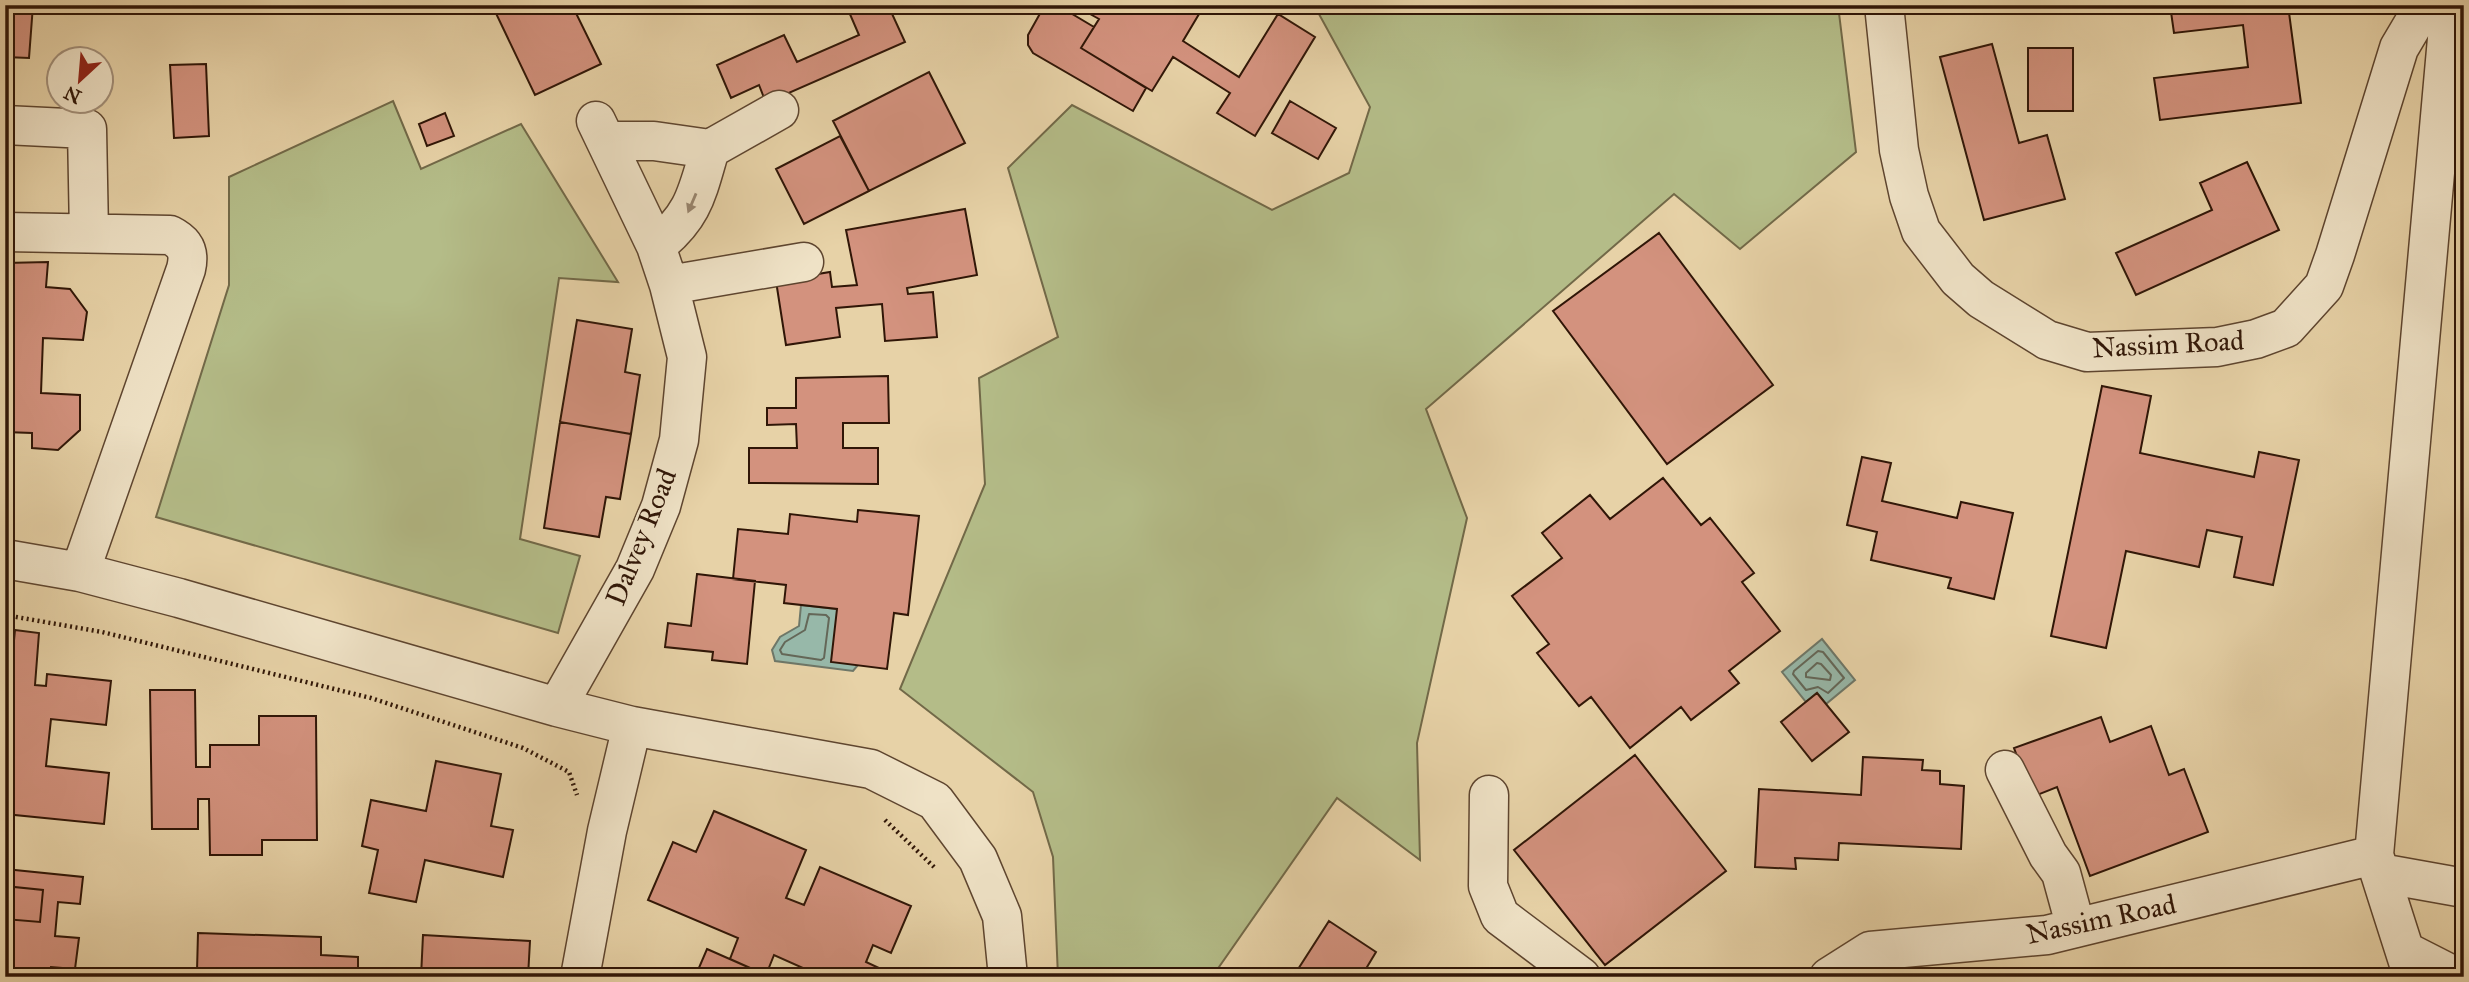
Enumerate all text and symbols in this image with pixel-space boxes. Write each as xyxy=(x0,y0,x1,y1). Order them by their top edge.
north arrow xyxy=(46,46,116,116)
text: N xyxy=(60,81,85,109)
one-way arrow xyxy=(687,193,698,214)
street label: Nassim Road xyxy=(2091,323,2245,365)
street label: Dalvey Road xyxy=(598,463,684,611)
street label: Nassim Road xyxy=(2023,886,2179,952)

